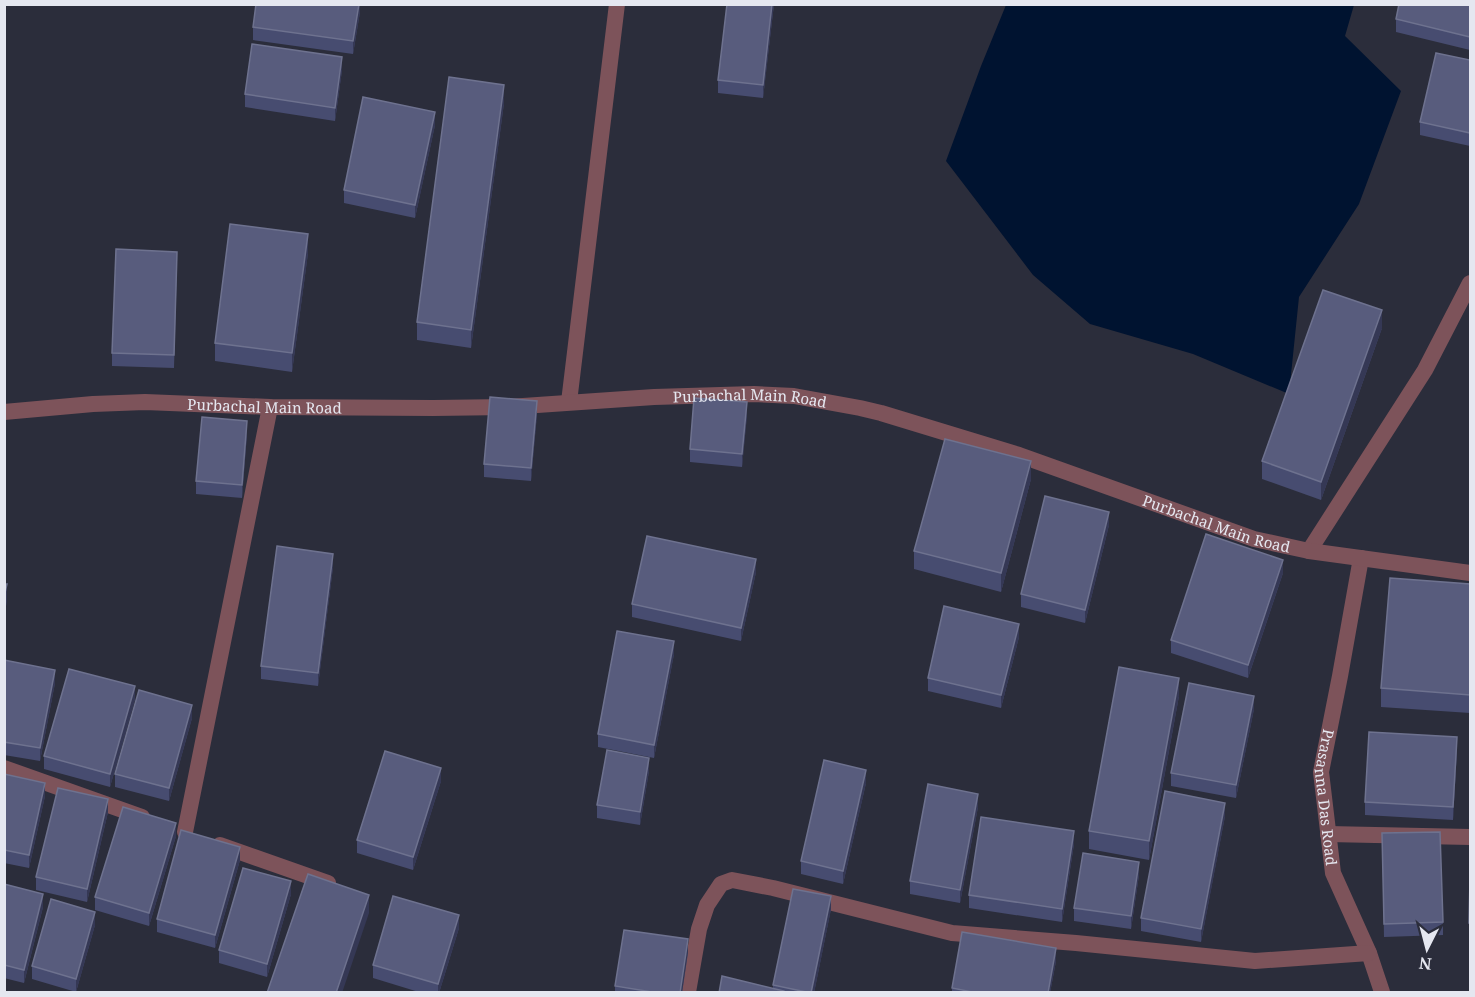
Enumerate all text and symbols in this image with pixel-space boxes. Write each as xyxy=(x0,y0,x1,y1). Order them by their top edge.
street label: Purbachal Main Road xyxy=(673,384,829,412)
street label: Purbachal Main Road xyxy=(187,394,342,417)
street label: Purbachal Main Road xyxy=(1140,490,1292,557)
street label: Prasanna Das Road xyxy=(1311,727,1342,867)
north arrow xyxy=(1397,919,1457,979)
text: N xyxy=(1418,952,1433,976)

